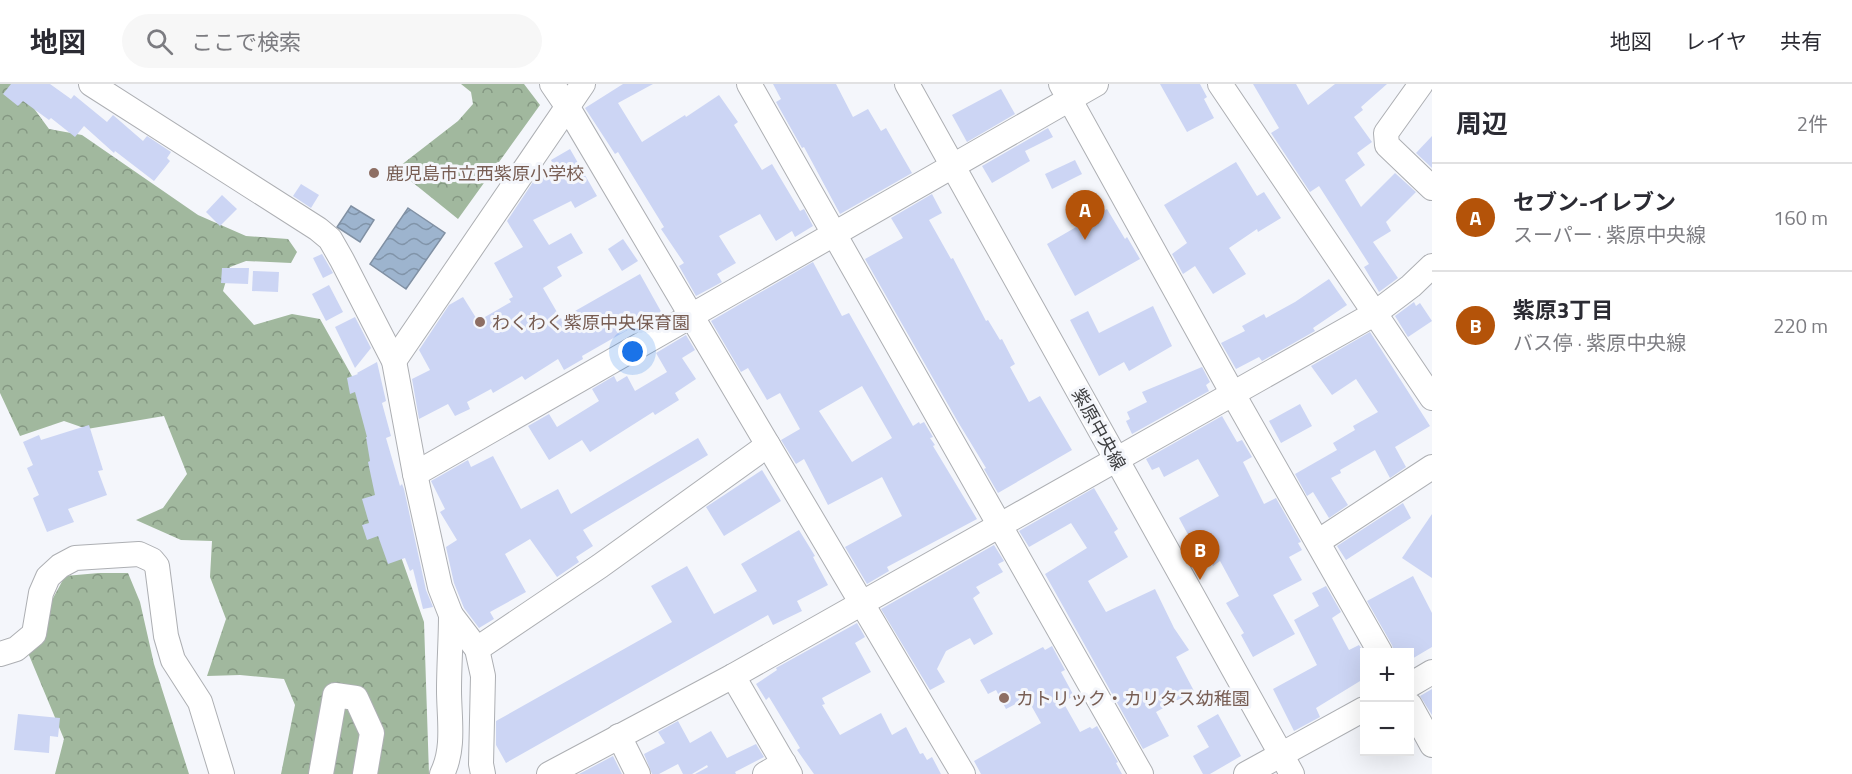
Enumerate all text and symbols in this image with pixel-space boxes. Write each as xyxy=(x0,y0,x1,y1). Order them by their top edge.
search box xyxy=(122,14,542,68)
text: 地図 xyxy=(30,20,86,63)
icon: search xyxy=(143,25,176,58)
text: ここで検索 xyxy=(191,25,301,59)
text: 地図 xyxy=(1610,25,1652,57)
text: レイヤ xyxy=(1685,25,1747,57)
text: 共有 xyxy=(1780,25,1822,57)
text: 周辺 xyxy=(1456,104,1508,143)
text: 2件 xyxy=(1797,108,1828,139)
place label: 鹿児島市立西紫原小学校 xyxy=(386,160,584,187)
marker: 鹿児島市立西紫原小学校 xyxy=(367,166,381,180)
text: セブン-イレブン xyxy=(1513,185,1676,219)
pin: A xyxy=(1066,190,1104,240)
text: A xyxy=(1469,202,1482,233)
text: 160 m xyxy=(1773,202,1828,233)
text: スーパー · 紫原中央線 xyxy=(1513,219,1706,250)
text: 紫原3丁目 xyxy=(1513,293,1613,327)
place label: わくわく紫原中央保育園 xyxy=(492,309,690,336)
text: B xyxy=(1469,310,1482,341)
text: 220 m xyxy=(1773,310,1828,341)
marker: わくわく紫原中央保育園 xyxy=(473,315,487,329)
text: バス停 · 紫原中央線 xyxy=(1513,327,1686,358)
your location xyxy=(618,337,647,366)
street label: 紫原中央線 xyxy=(1065,383,1133,475)
pin: B xyxy=(1180,530,1220,580)
map controls xyxy=(1360,648,1414,756)
button: + xyxy=(1360,648,1414,702)
place label: カトリック・カリタス幼稚園 xyxy=(1016,685,1250,712)
marker: カトリック・カリタス幼稚園 xyxy=(997,691,1011,705)
button: − xyxy=(1360,702,1414,756)

